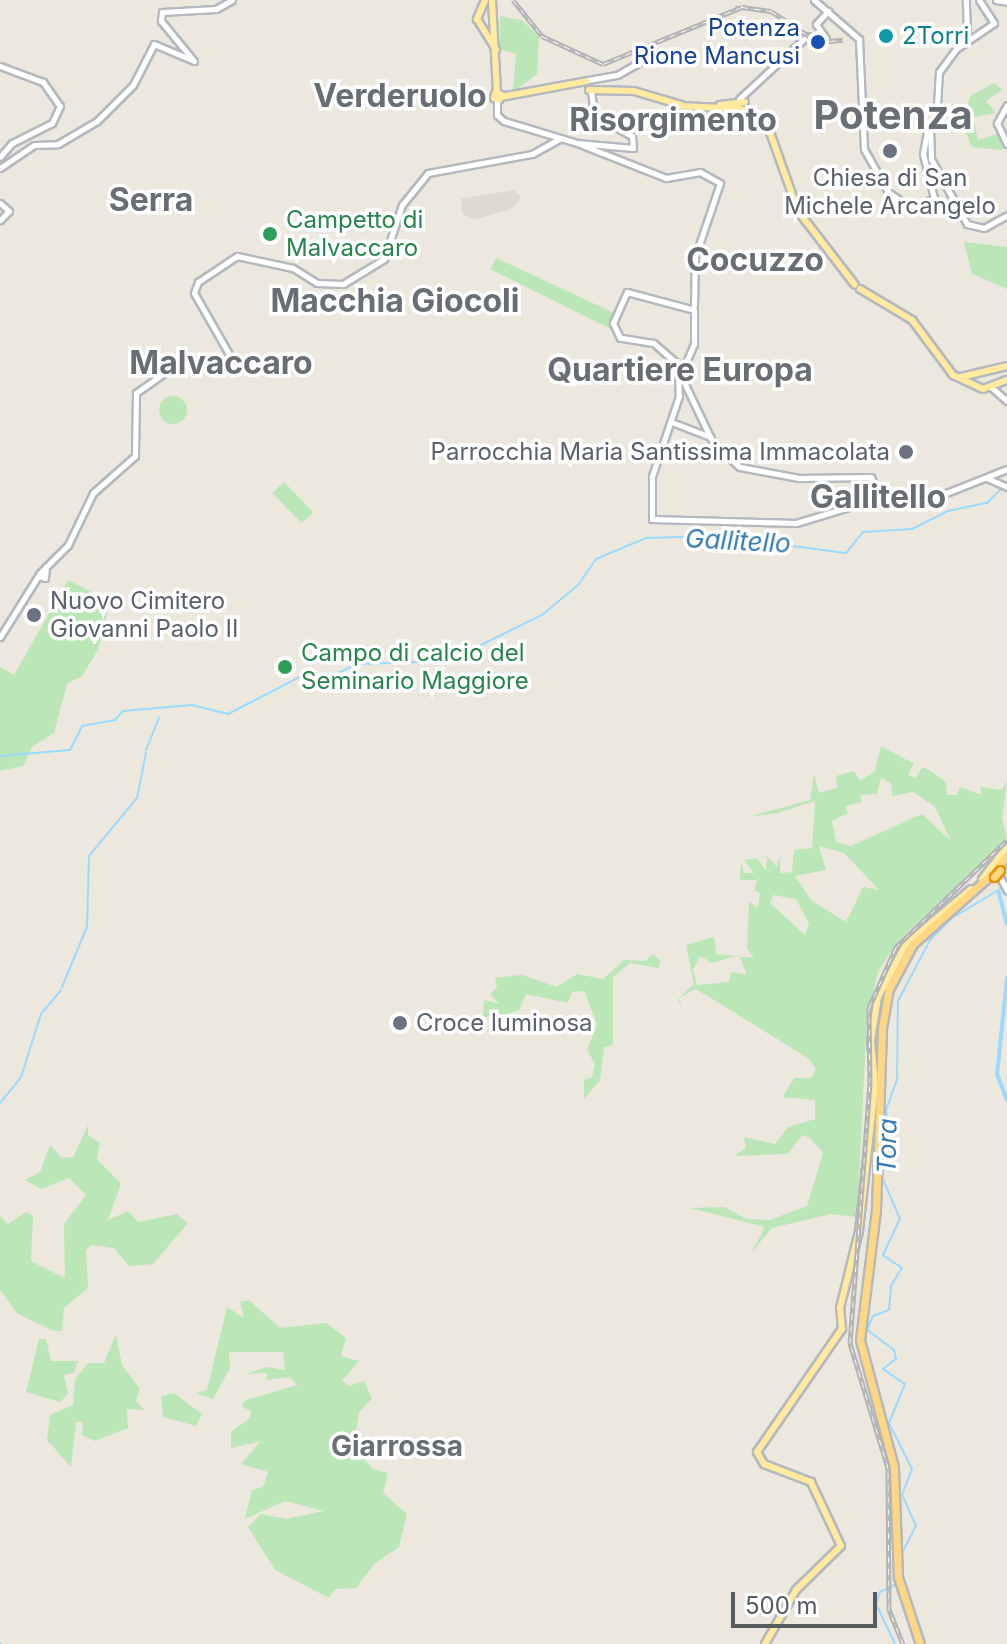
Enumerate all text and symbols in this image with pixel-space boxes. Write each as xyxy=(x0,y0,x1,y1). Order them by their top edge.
place label: Potenza Rione Mancusi xyxy=(634,14,800,70)
place label: 2Torri xyxy=(902,22,969,50)
marker: 2Torri xyxy=(877,27,895,45)
marker: Potenza Rione Mancusi xyxy=(807,31,829,53)
district label: Verderuolo xyxy=(313,77,487,115)
district label: Potenza xyxy=(813,91,973,139)
district label: Risorgimento xyxy=(569,101,777,139)
marker: Chiesa di San Michele Arcangelo xyxy=(881,142,899,160)
place label: Chiesa di San Michele Arcangelo xyxy=(784,164,996,220)
district label: Serra xyxy=(109,181,193,219)
place label: Campetto di Malvaccaro xyxy=(286,206,423,262)
marker: Campetto di Malvaccaro xyxy=(261,225,279,243)
district label: Cocuzzo xyxy=(686,241,824,279)
district label: Macchia Giocoli xyxy=(271,282,519,320)
district label: Malvaccaro xyxy=(129,344,313,382)
district label: Quartiere Europa xyxy=(547,351,813,389)
place label: Parrocchia Maria Santissima Immacolata xyxy=(431,438,890,466)
marker: Parrocchia Maria Santissima Immacolata xyxy=(897,443,915,461)
district label: Gallitello xyxy=(810,478,946,516)
water label: Gallitello xyxy=(684,523,792,559)
place label: Nuovo Cimitero Giovanni Paolo II xyxy=(50,587,238,643)
marker: Nuovo Cimitero Giovanni Paolo II xyxy=(25,606,43,624)
place label: Campo di calcio del Seminario Maggiore xyxy=(301,639,529,695)
marker: Campo di calcio del Seminario Maggiore xyxy=(276,658,294,676)
place label: Croce luminosa xyxy=(416,1009,593,1037)
marker: Croce luminosa xyxy=(391,1014,409,1032)
water label: Tora xyxy=(871,1118,903,1174)
district label: Giarrossa xyxy=(331,1429,463,1463)
scale bar xyxy=(735,1576,881,1626)
text: 500 m xyxy=(745,1591,818,1620)

